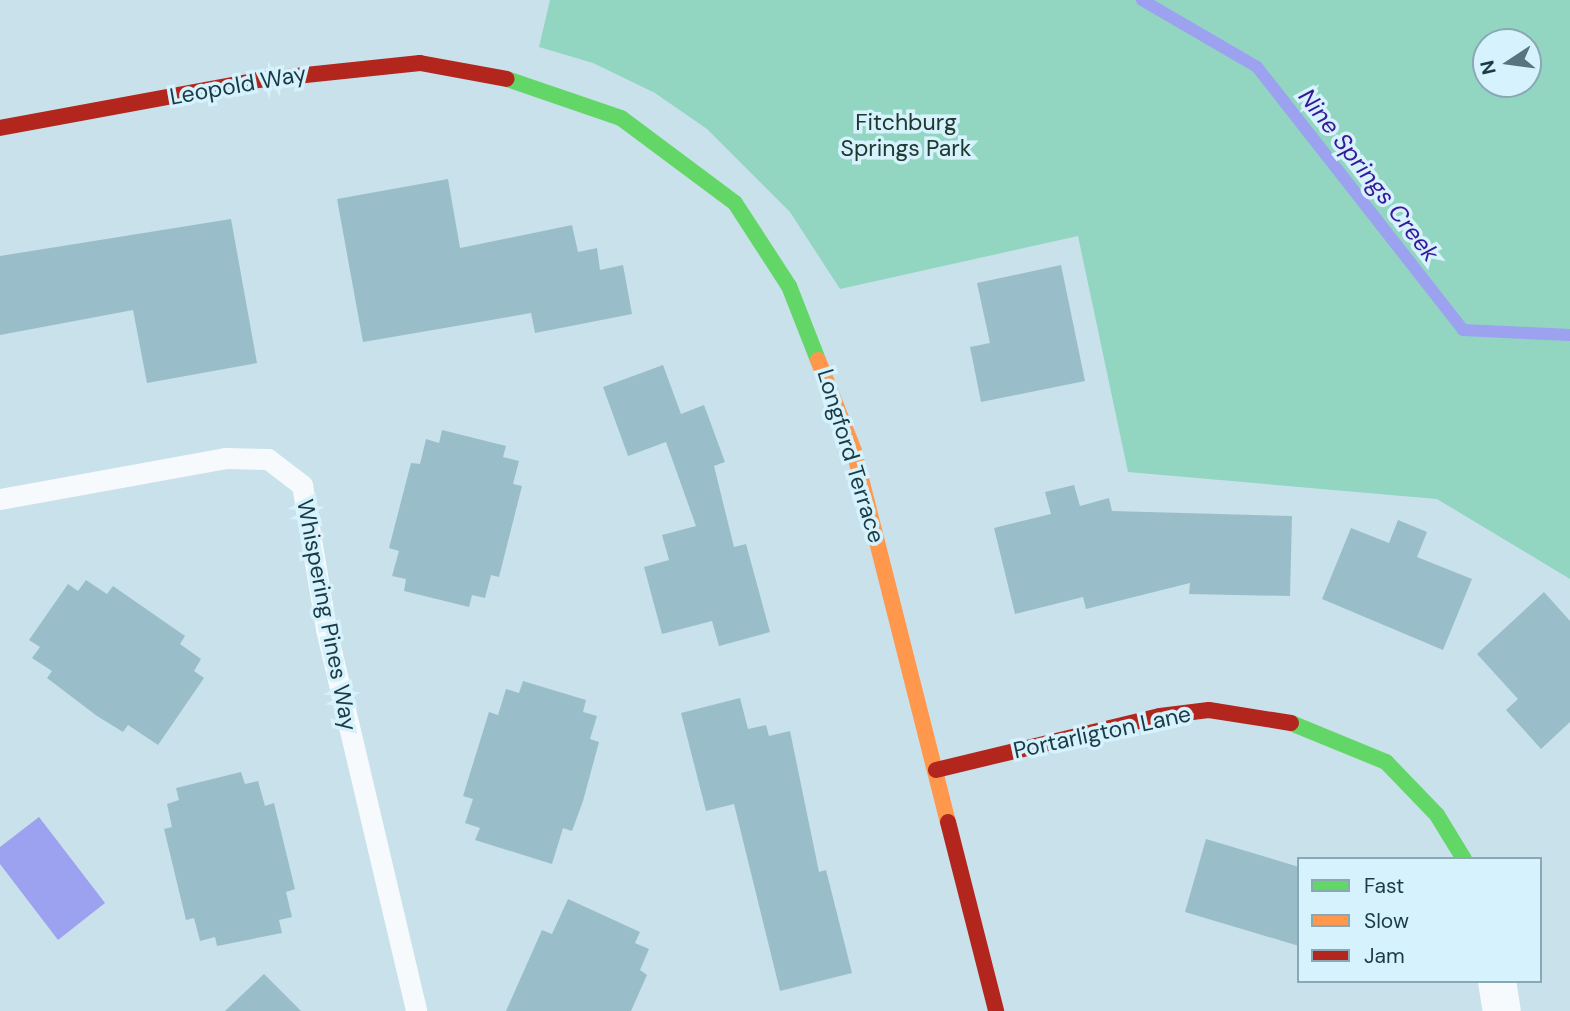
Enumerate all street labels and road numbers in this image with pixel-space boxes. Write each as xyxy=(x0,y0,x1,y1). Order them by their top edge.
street label: Leopold Way xyxy=(168,59,308,111)
street label: Longford Terrace xyxy=(811,366,891,546)
street label: Whispering Pines Way xyxy=(291,497,363,733)
street label: Portarligton Lane xyxy=(1011,700,1193,764)

